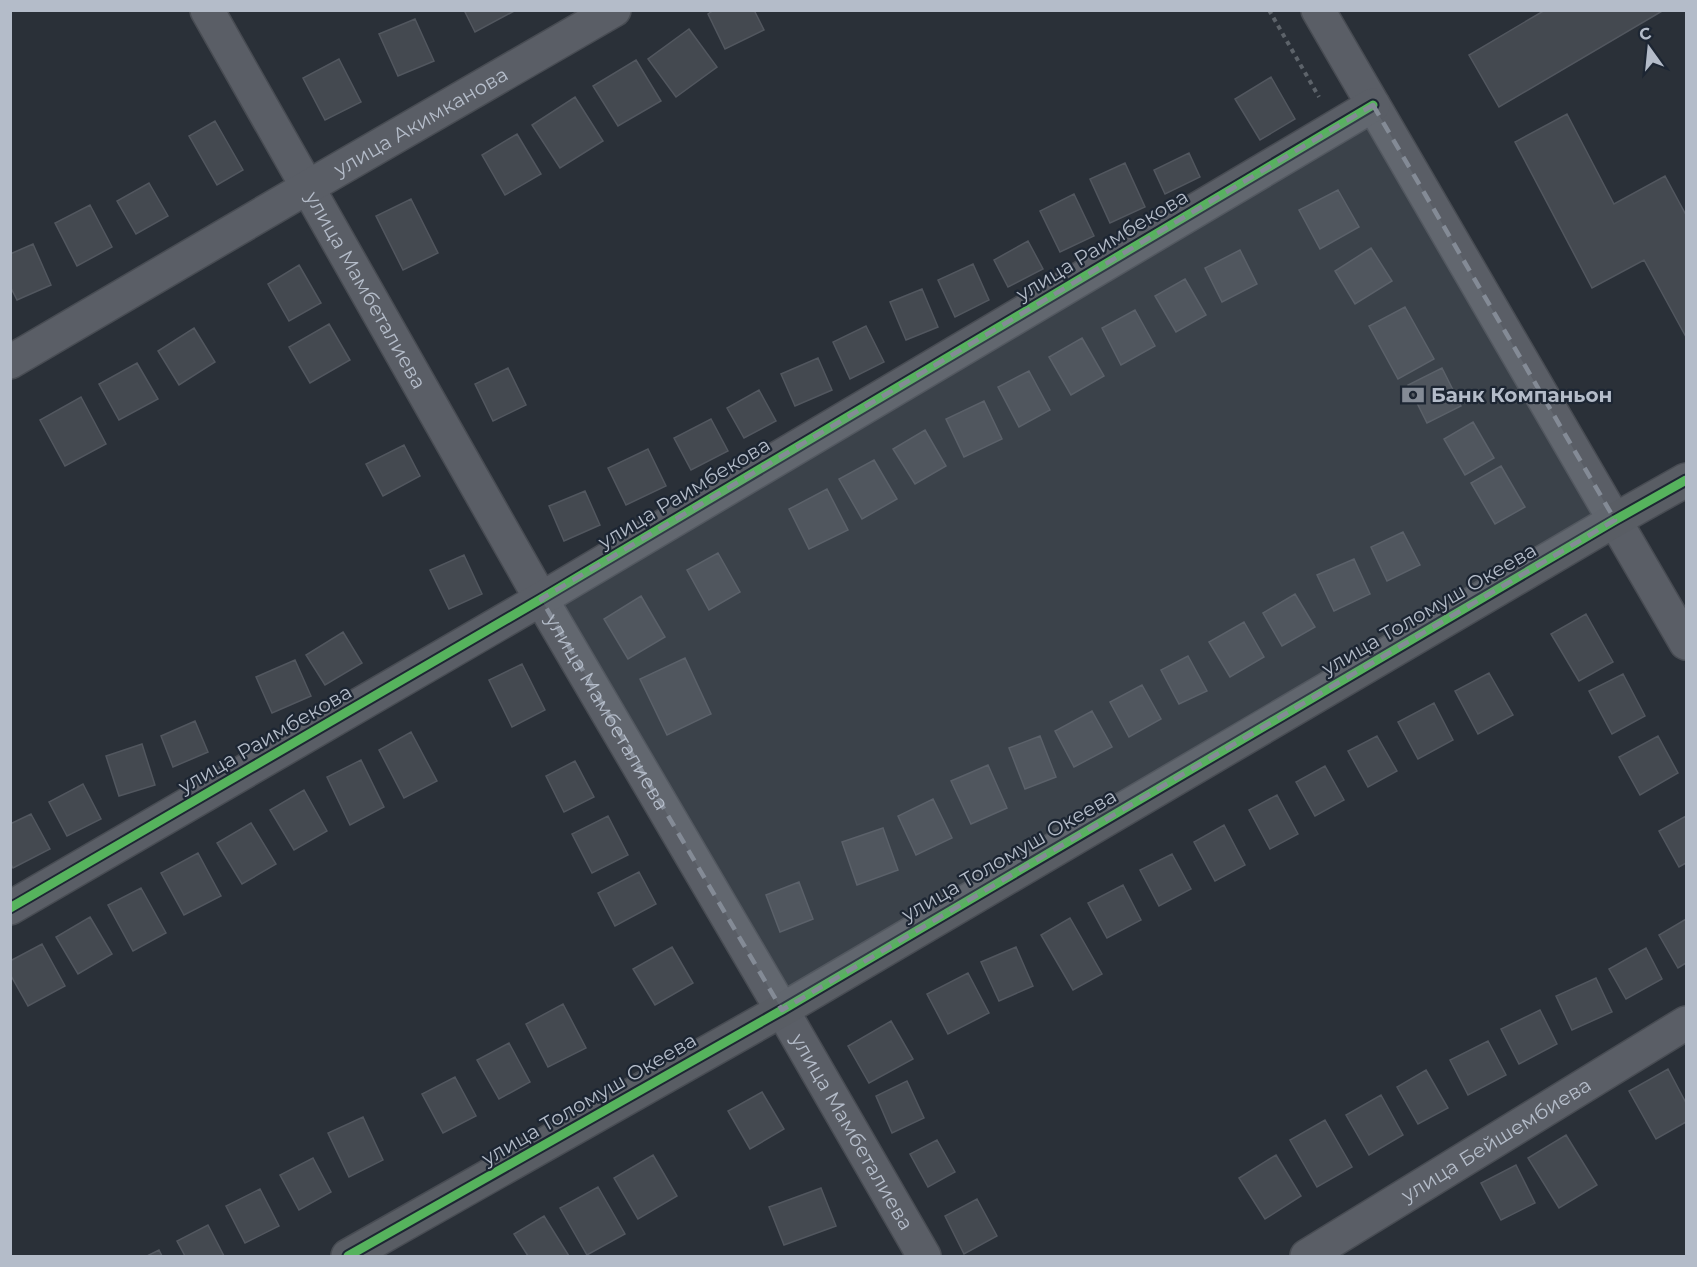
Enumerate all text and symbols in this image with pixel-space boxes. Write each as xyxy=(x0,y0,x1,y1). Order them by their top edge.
north arrow xyxy=(1619,18,1679,78)
text: С xyxy=(1637,23,1654,45)
street label: улица Акимканова xyxy=(329,62,512,182)
street label: улица Раимбекова xyxy=(1011,184,1192,306)
street label: улица Мамбеталиева xyxy=(300,186,431,393)
bank icon: Банк Компаньон xyxy=(1400,382,1426,408)
place label: Банк Компаньон xyxy=(1431,383,1612,407)
street label: улица Раимбекова xyxy=(593,432,774,554)
street label: улица Толомуш Океева xyxy=(1316,538,1541,681)
street label: улица Мамбеталиева xyxy=(540,609,674,814)
street label: улица Раимбекова xyxy=(173,680,356,799)
street label: улица Толомуш Океева xyxy=(896,784,1121,927)
street label: улица Толомуш Океева xyxy=(476,1028,701,1171)
street label: улица Мамбеталиева xyxy=(785,1028,918,1234)
street label: улица Бейшембиева xyxy=(1396,1072,1595,1208)

